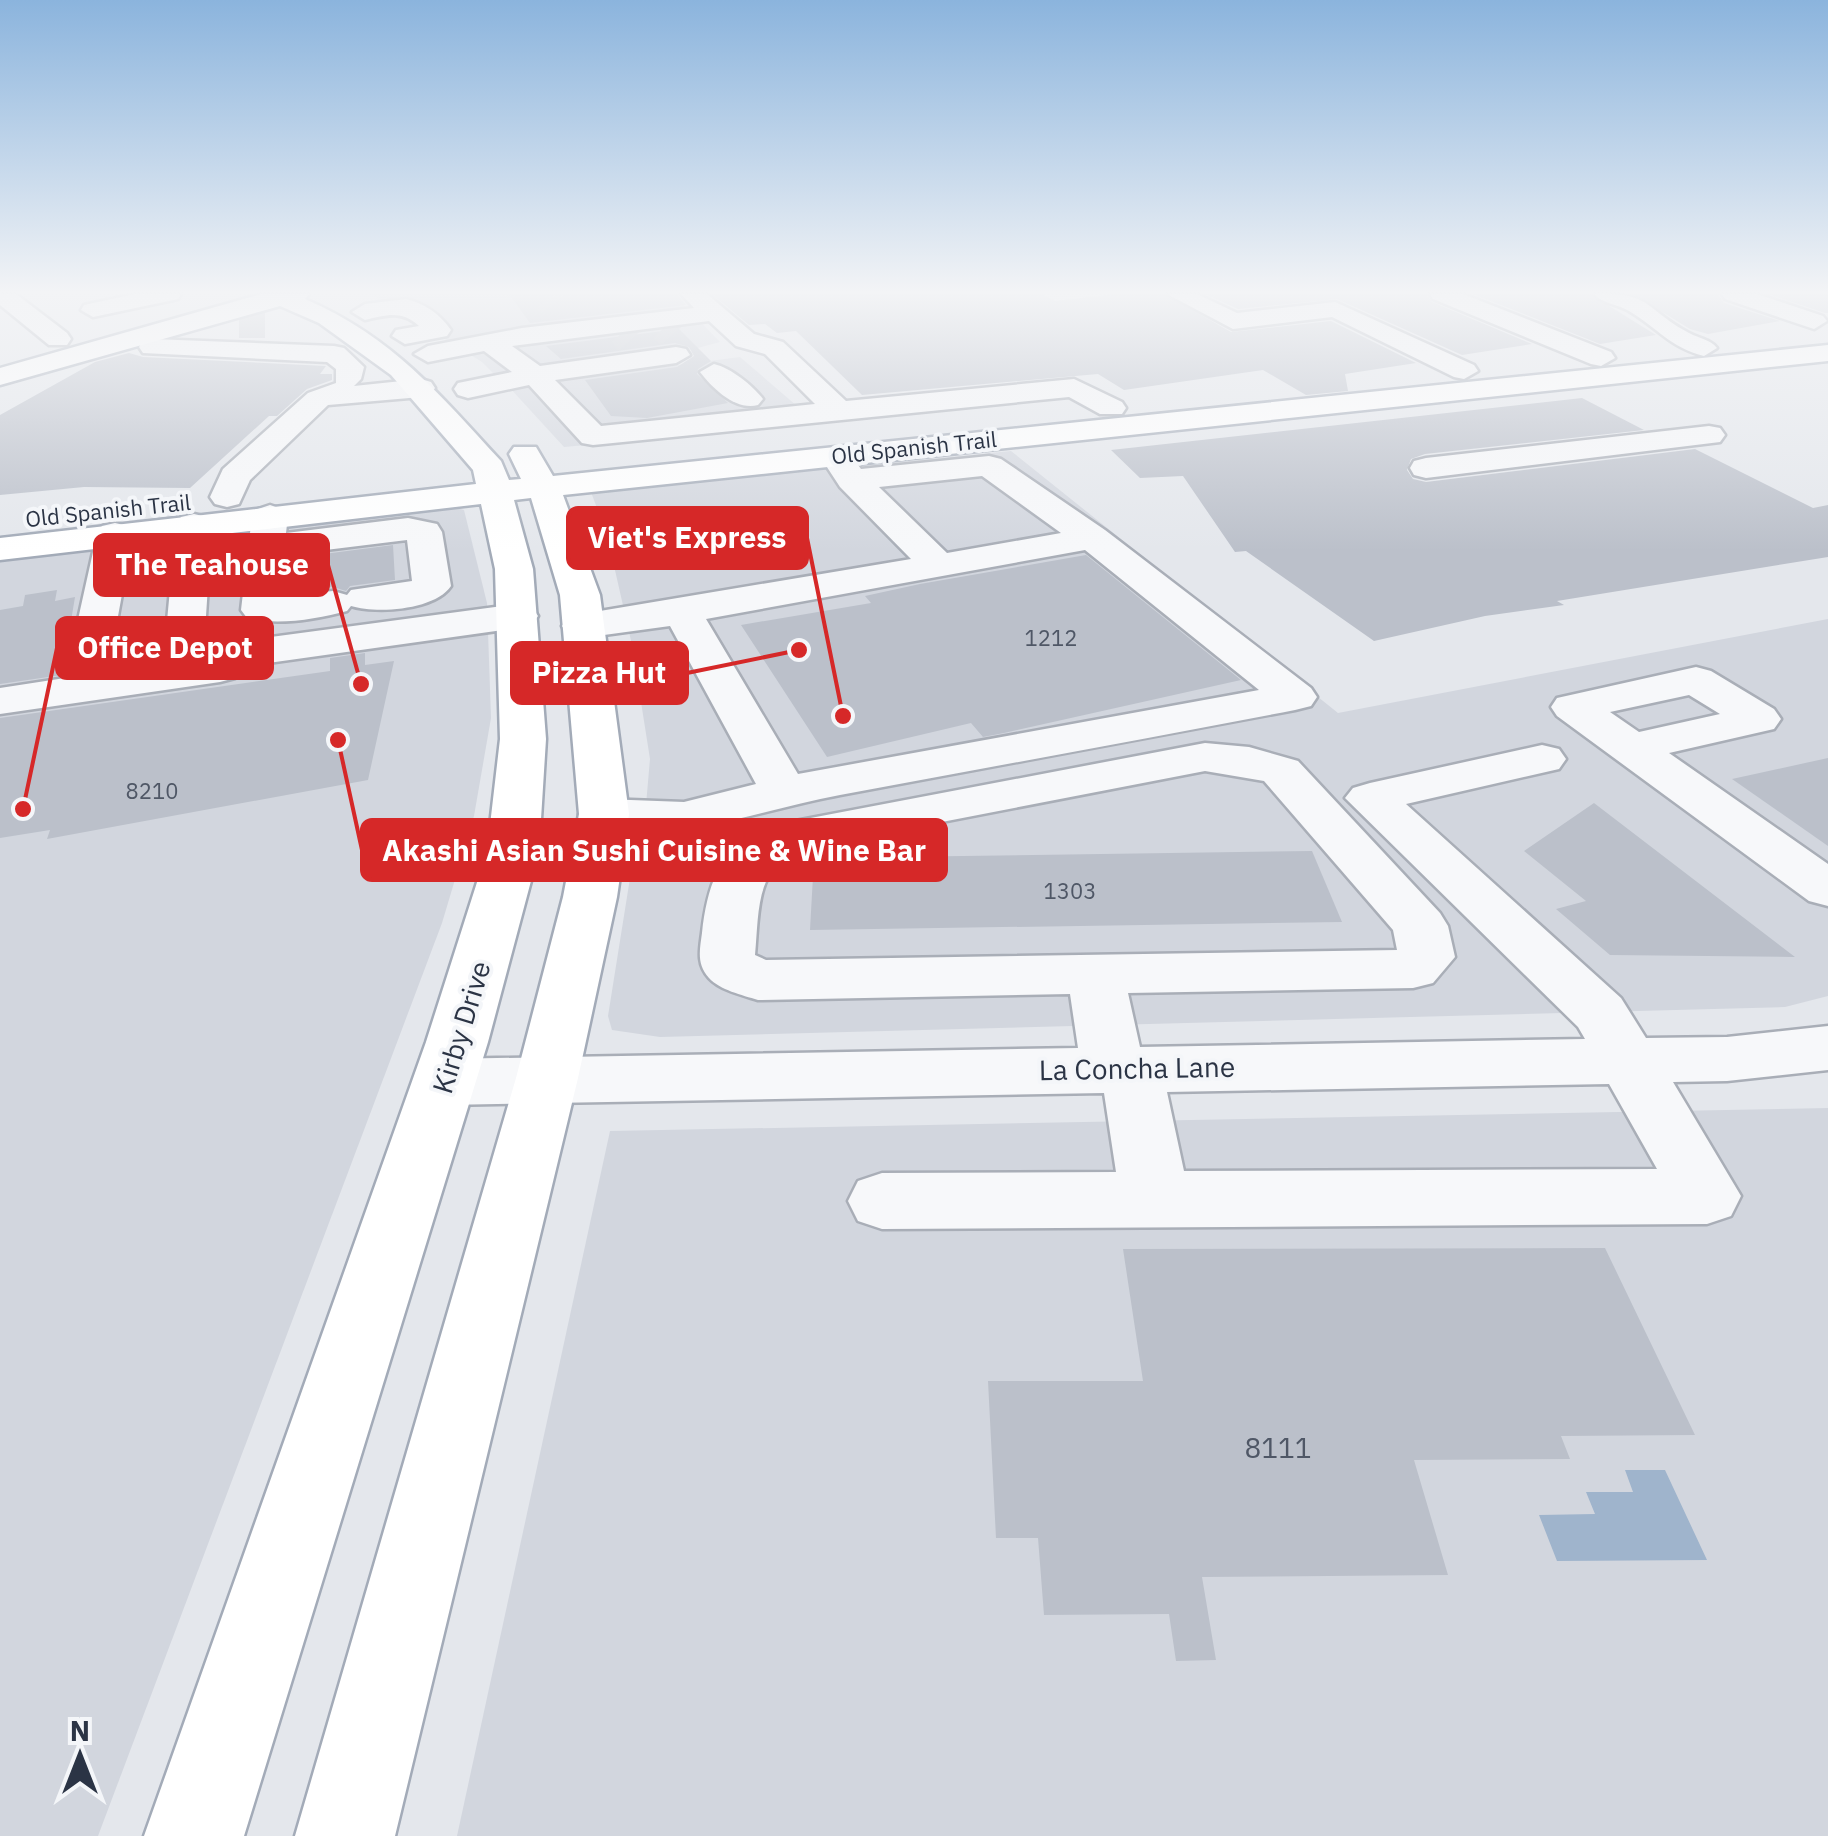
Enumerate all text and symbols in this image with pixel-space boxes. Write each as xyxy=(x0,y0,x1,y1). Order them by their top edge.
street label: Old Spanish Trail xyxy=(830,424,998,470)
street label: Old Spanish Trail xyxy=(24,487,192,533)
callout: Viet's Express xyxy=(568,508,807,568)
text: Viet's Express xyxy=(588,517,786,556)
callout: The Teahouse xyxy=(95,535,328,595)
text: The Teahouse xyxy=(115,544,309,583)
callout: Office Depot xyxy=(57,618,272,678)
house number: 1212 xyxy=(1025,623,1077,652)
text: Office Depot xyxy=(77,627,253,666)
callout: Pizza Hut xyxy=(512,643,687,703)
text: Pizza Hut xyxy=(532,652,666,691)
house number: 8210 xyxy=(126,776,178,805)
callout: Akashi Asian Sushi Cuisine & Wine Bar xyxy=(362,820,946,880)
text: Akashi Asian Sushi Cuisine & Wine Bar xyxy=(382,830,926,869)
house number: 1303 xyxy=(1044,876,1096,905)
street label: Kirby Drive xyxy=(423,956,499,1098)
street label: La Concha Lane xyxy=(1039,1048,1235,1088)
house number: 8111 xyxy=(1244,1429,1312,1466)
north arrow xyxy=(30,1706,130,1806)
text: N xyxy=(70,1712,90,1749)

